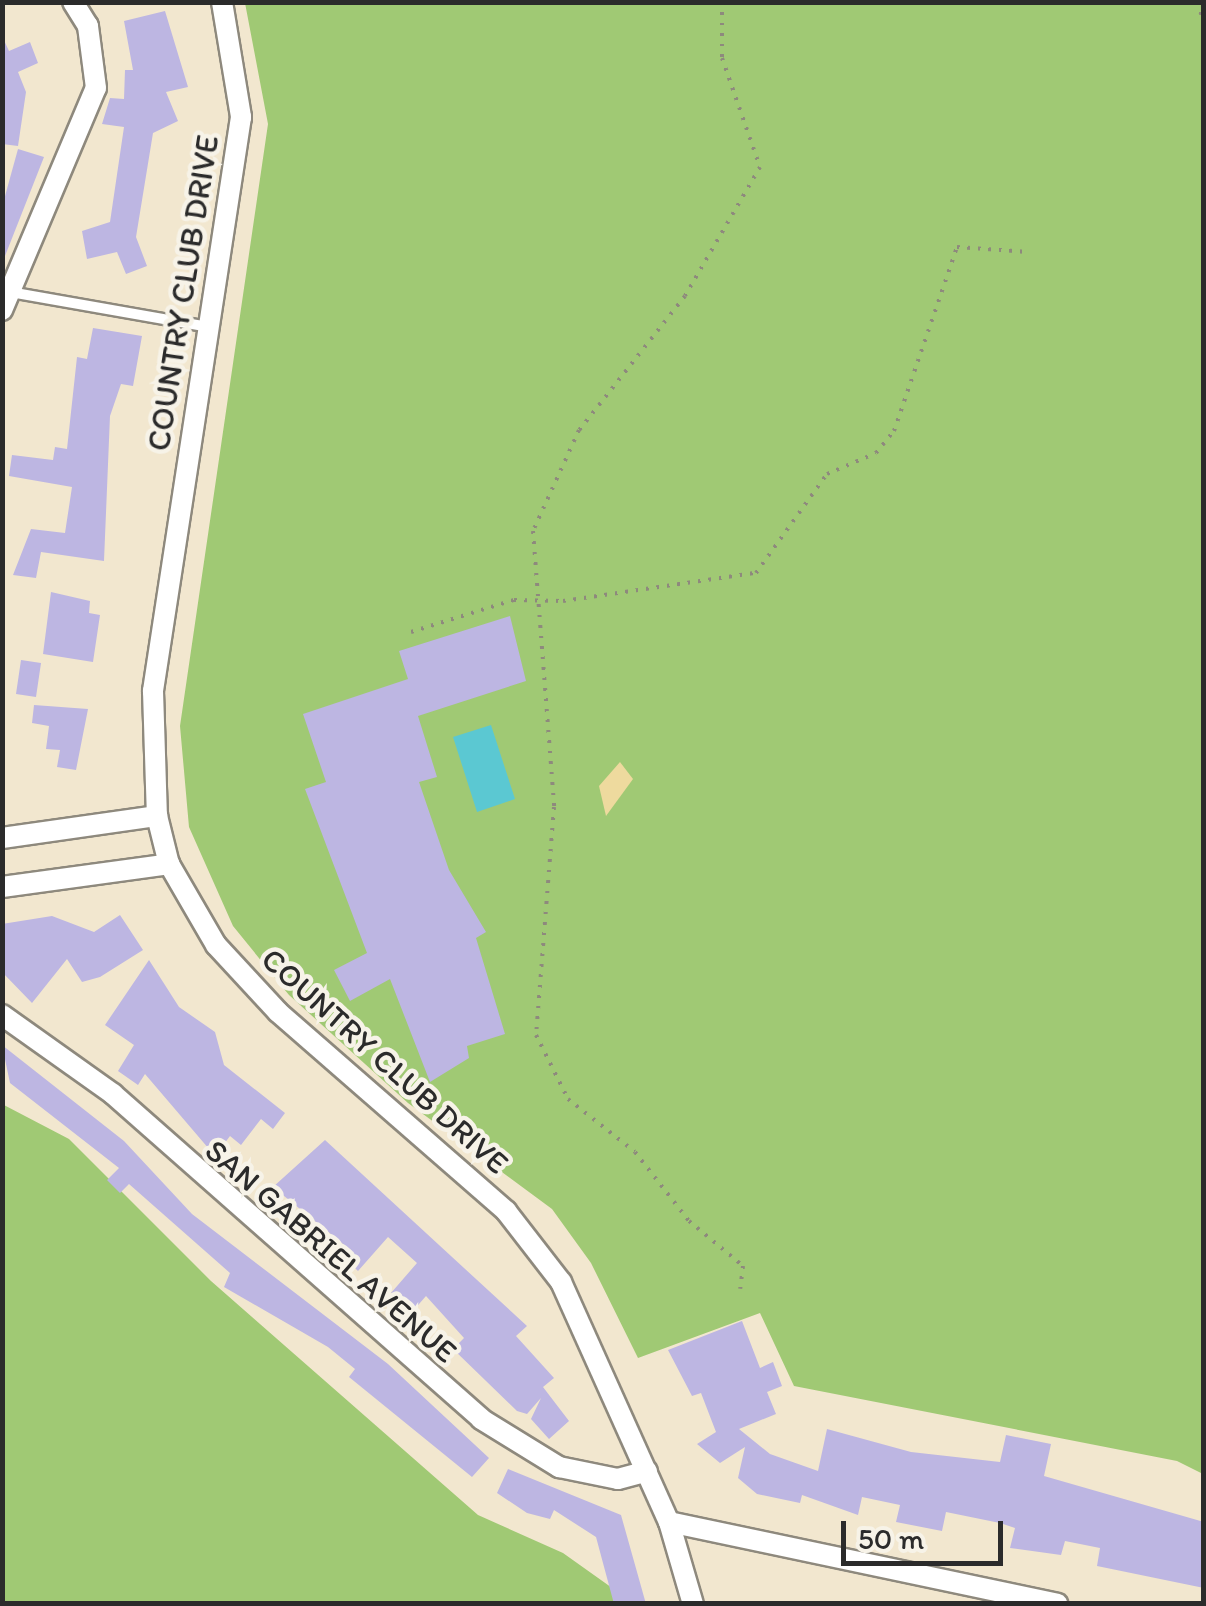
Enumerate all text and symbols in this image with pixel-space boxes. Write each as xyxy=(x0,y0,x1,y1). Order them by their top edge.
street label: COUNTRY CLUB DRIVE xyxy=(139,129,227,457)
street label: COUNTRY CLUB DRIVE xyxy=(251,938,519,1184)
street label: SAN GABRIEL AVENUE xyxy=(199,1133,463,1369)
scale bar xyxy=(846,1501,1008,1563)
text: 50 m xyxy=(858,1520,924,1557)

